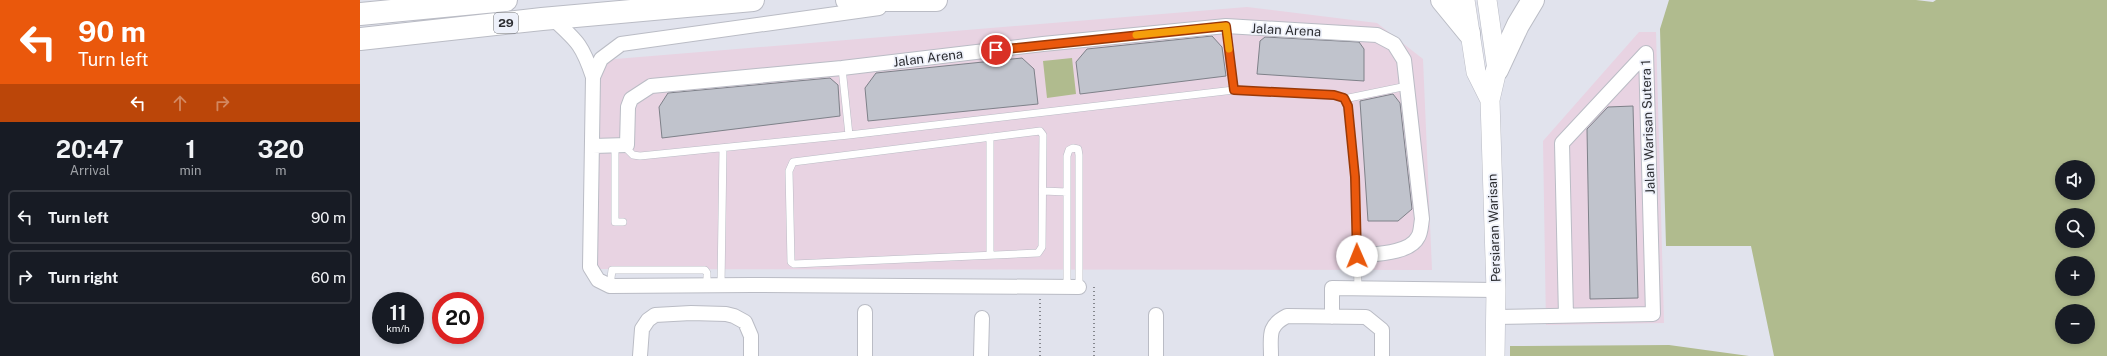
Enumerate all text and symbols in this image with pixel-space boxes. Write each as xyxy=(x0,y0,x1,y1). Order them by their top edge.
road number: 29 xyxy=(494,13,518,33)
text: 90 m xyxy=(78,15,146,48)
icon: left xyxy=(12,16,64,68)
street label: Jalan Arena xyxy=(1251,21,1321,39)
pin xyxy=(979,33,1013,67)
icon: arrive xyxy=(985,39,1007,61)
street label: Jalan Arena xyxy=(892,46,964,70)
text: Turn left xyxy=(78,49,148,70)
street label: Jalan Warisan Sutera 1 xyxy=(1638,60,1658,194)
icon: left xyxy=(127,92,149,114)
icon: ahead xyxy=(169,92,191,114)
icon: right xyxy=(211,92,233,114)
text: 20:47 xyxy=(56,135,124,163)
text: 1 xyxy=(185,135,196,163)
text: 320 xyxy=(257,135,304,163)
map controls xyxy=(2055,160,2095,344)
button: sound xyxy=(2055,160,2095,200)
text: Arrival xyxy=(70,163,110,178)
text: min xyxy=(180,163,202,178)
text: m xyxy=(275,163,286,178)
street label: Persiaran Warisan xyxy=(1485,173,1503,283)
icon: left xyxy=(14,206,36,228)
button: search xyxy=(2055,208,2095,248)
text: Turn left xyxy=(48,209,109,226)
text: 90 m xyxy=(311,209,346,226)
position arrow xyxy=(1336,235,1378,277)
button: + xyxy=(2055,256,2095,296)
icon: right xyxy=(14,266,36,288)
text: Turn right xyxy=(48,269,118,286)
text: 60 m xyxy=(311,269,346,286)
speed limit sign: 20 xyxy=(432,292,484,344)
text: 11 xyxy=(389,301,407,325)
button: − xyxy=(2055,304,2095,344)
text: km/h xyxy=(386,322,410,334)

